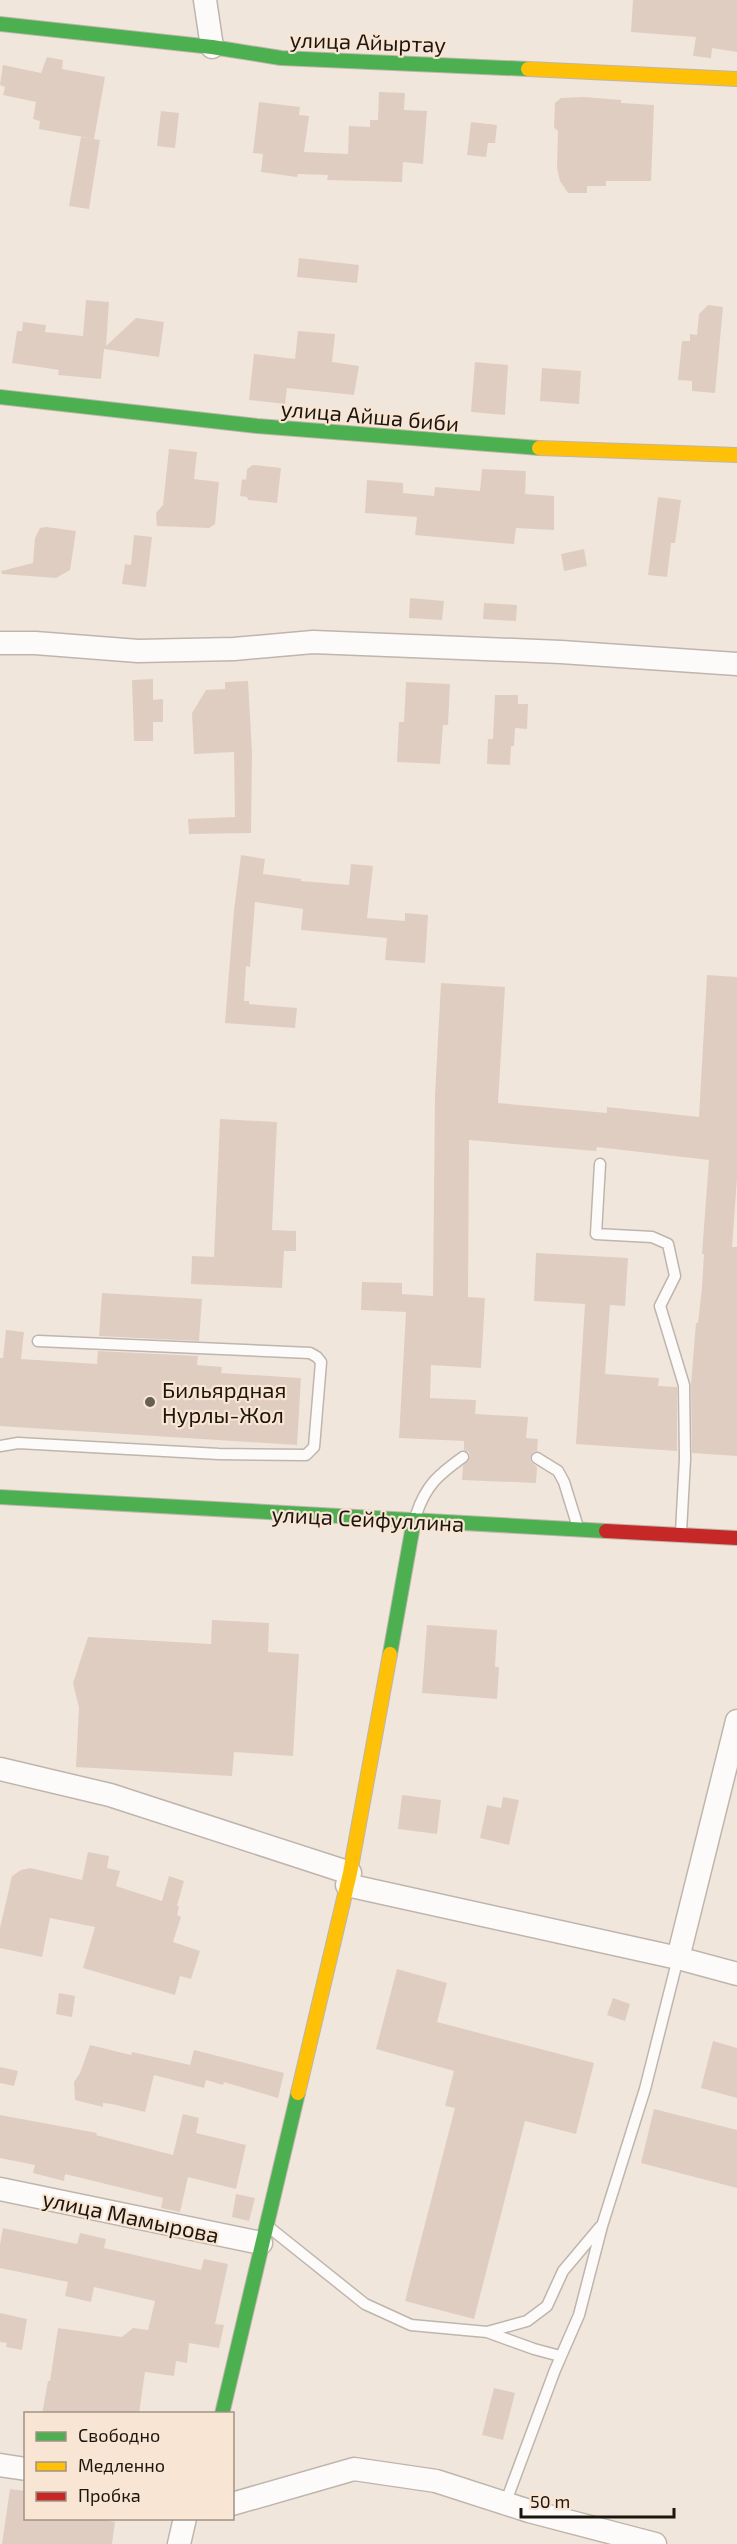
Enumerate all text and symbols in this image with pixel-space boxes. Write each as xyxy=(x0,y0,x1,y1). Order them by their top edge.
street label: улица Айыртау xyxy=(289,25,447,58)
street label: улица Айша биби xyxy=(280,394,460,437)
place label: Бильярдная Нурлы-Жол xyxy=(162,1376,286,1428)
marker: Бильярдная Нурлы-Жол xyxy=(143,1395,157,1409)
street label: улица Сейфуллина xyxy=(271,1500,465,1537)
street label: улица Мамырова xyxy=(40,2185,222,2248)
legend xyxy=(24,2412,234,2520)
text: Свободно xyxy=(78,2424,160,2446)
text: Медленно xyxy=(78,2454,165,2476)
scale bar xyxy=(521,2481,674,2519)
text: Пробка xyxy=(78,2484,141,2506)
text: 50 m xyxy=(530,2490,570,2512)

